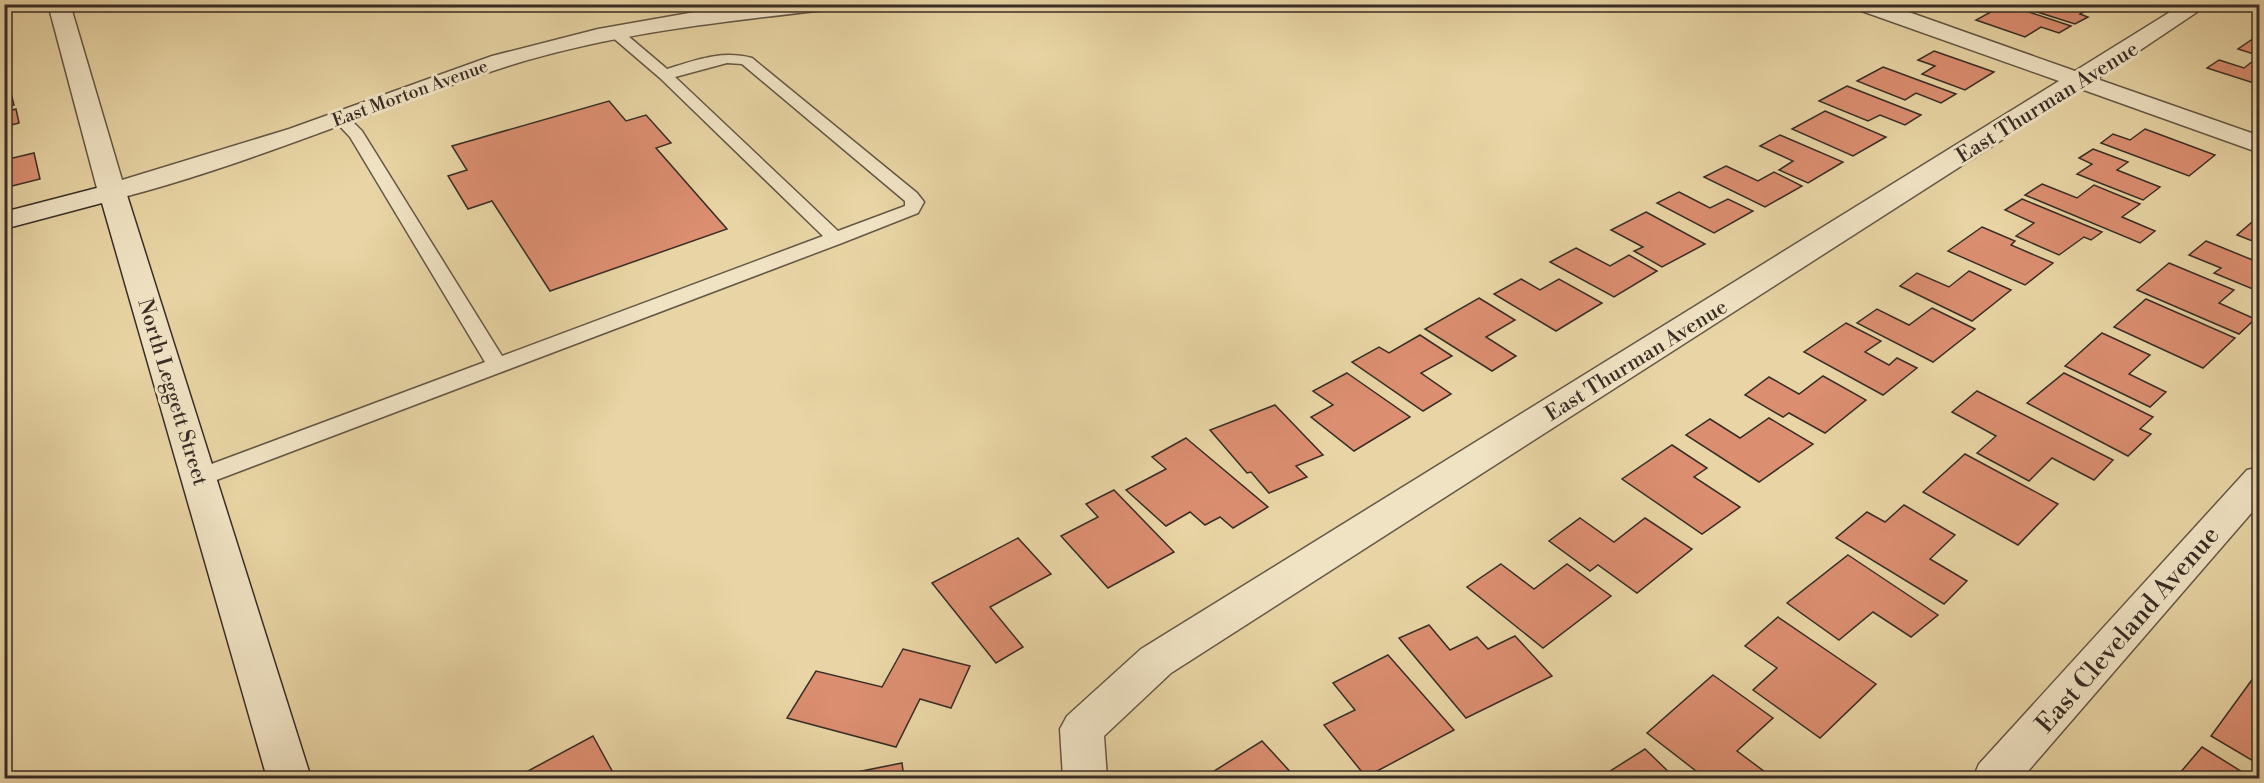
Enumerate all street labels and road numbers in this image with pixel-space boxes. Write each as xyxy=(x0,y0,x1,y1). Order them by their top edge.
street label: East Thurman Avenue xyxy=(1952,36,2143,169)
street label: East Morton Avenue xyxy=(329,55,491,132)
street label: East Thurman Avenue xyxy=(1541,294,1732,427)
street label: North Leggett Street xyxy=(131,296,213,489)
street label: East Cleveland Avenue xyxy=(2029,520,2226,740)

